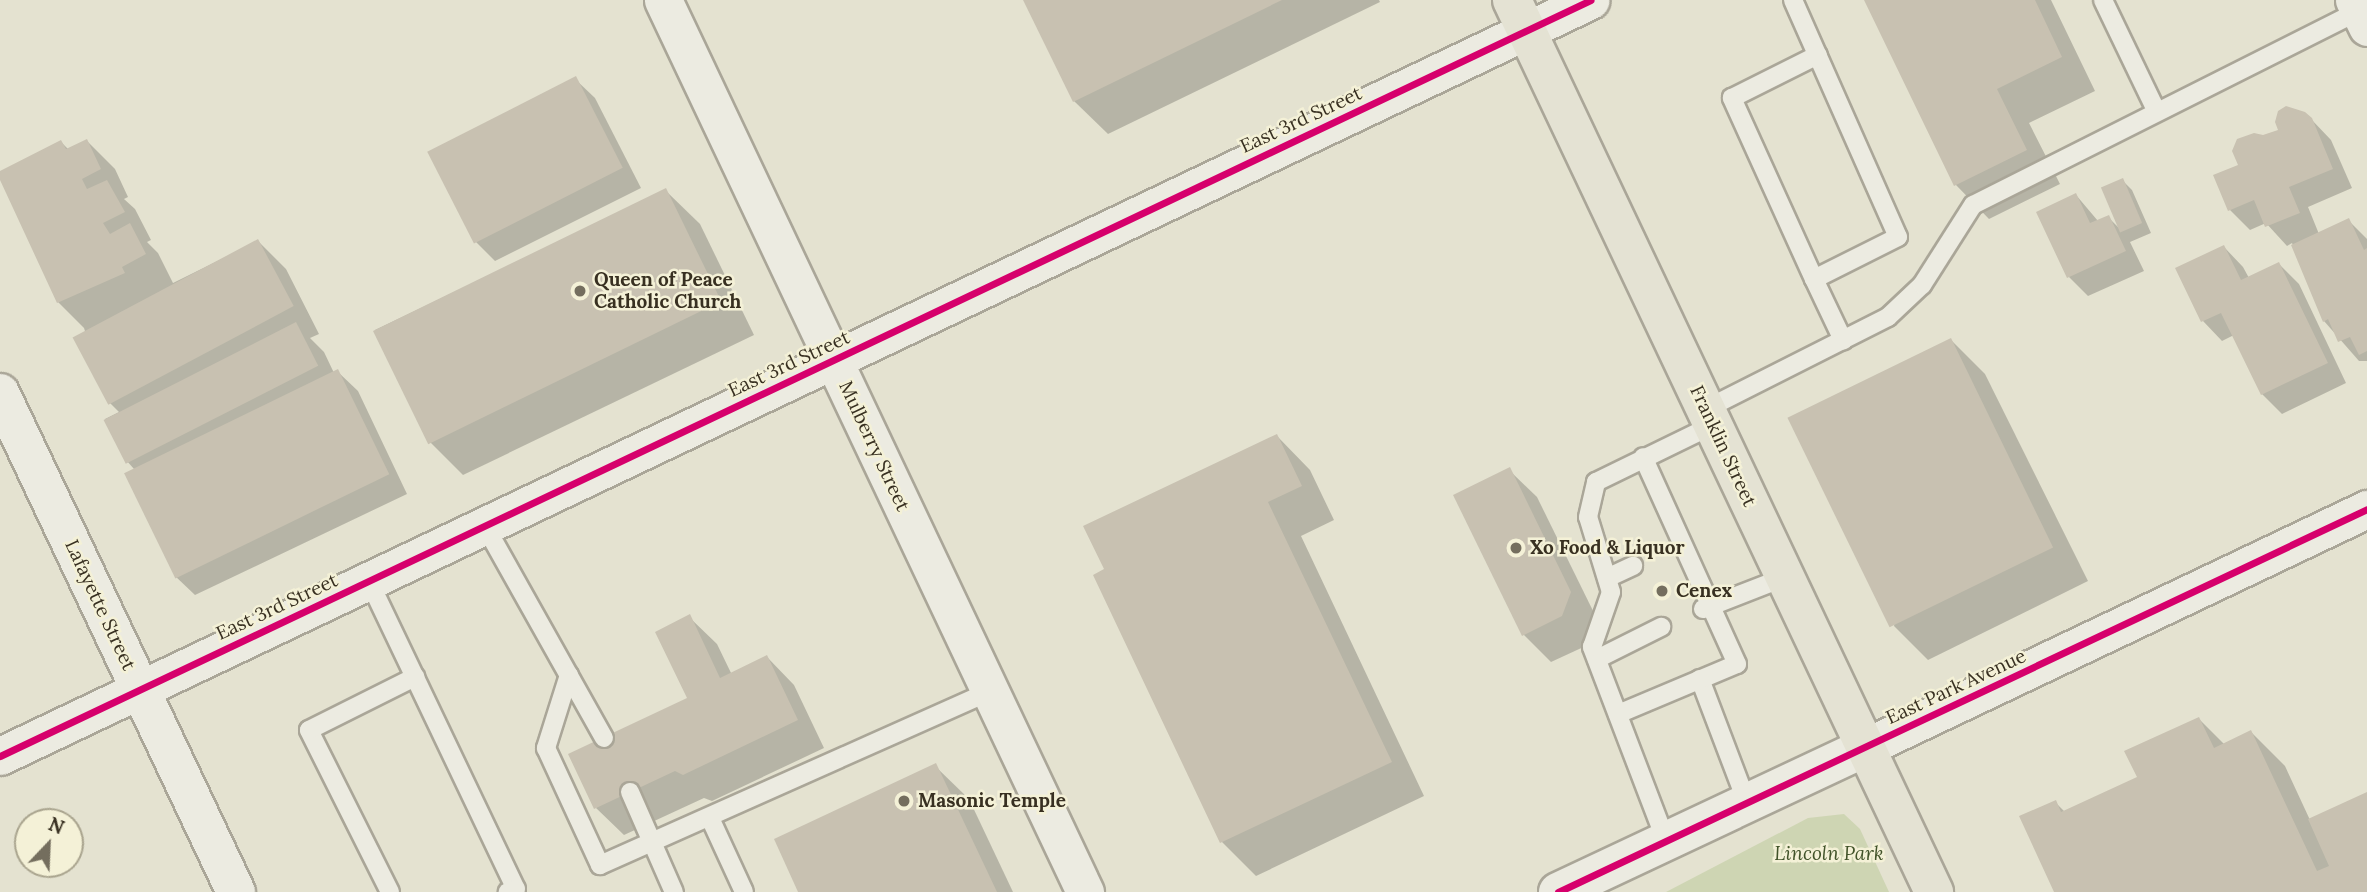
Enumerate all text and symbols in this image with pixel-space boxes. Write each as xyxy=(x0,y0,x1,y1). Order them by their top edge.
street label: East 3rd Street xyxy=(1237,82,1365,158)
place label: Queen of Peace Catholic Church xyxy=(594,269,741,313)
marker: Queen of Peace Catholic Church xyxy=(572,283,588,299)
street label: East 3rd Street xyxy=(725,326,853,402)
street label: Mulberry Street xyxy=(834,377,914,515)
street label: Franklin Street xyxy=(1685,382,1761,510)
street label: Lafayette Street xyxy=(60,536,140,674)
place label: Xo Food & Liquor xyxy=(1530,537,1685,559)
marker: Xo Food & Liquor xyxy=(1508,540,1524,556)
street label: East 3rd Street xyxy=(213,569,341,645)
place label: Cenex xyxy=(1676,580,1732,602)
marker: Cenex xyxy=(1654,583,1670,599)
street label: East Park Avenue xyxy=(1882,645,2030,729)
place label: Masonic Temple xyxy=(918,790,1066,812)
marker: Masonic Temple xyxy=(896,793,912,809)
north arrow xyxy=(14,808,84,878)
text: N xyxy=(45,812,68,839)
park label: Lincoln Park xyxy=(1774,843,1884,865)

